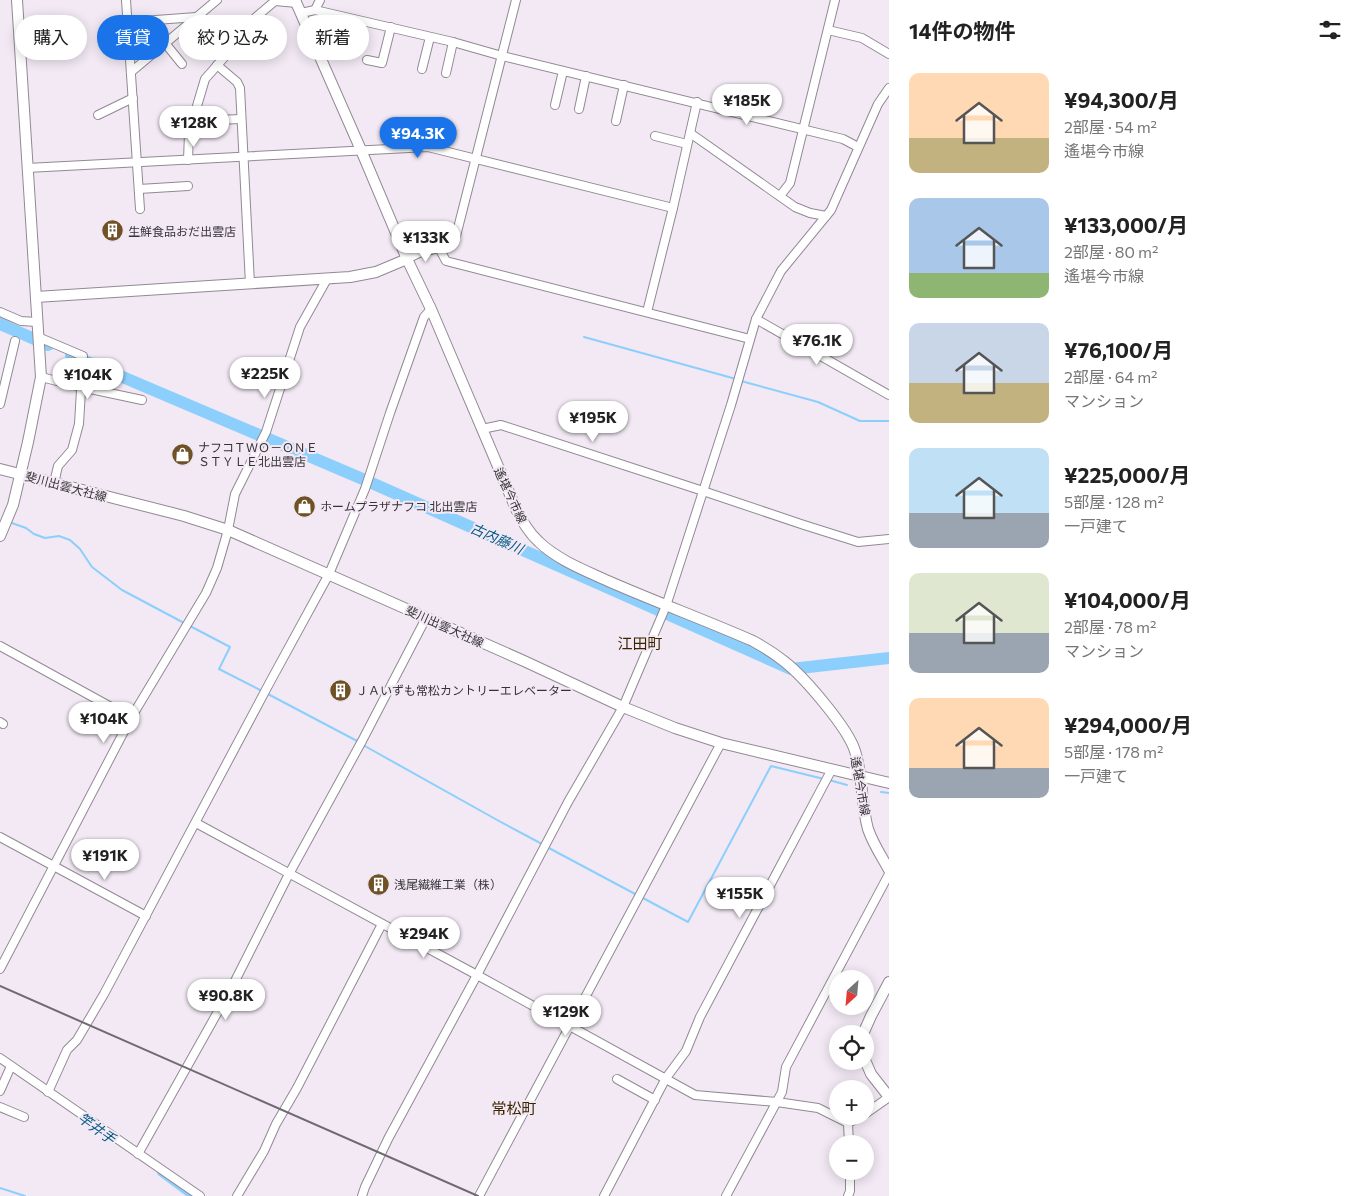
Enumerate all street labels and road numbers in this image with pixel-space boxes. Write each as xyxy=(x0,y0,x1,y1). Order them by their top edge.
street label: 遙堪今市線 xyxy=(492,465,530,525)
street label: 斐川出雲大社線 xyxy=(24,468,108,504)
street label: 斐川出雲大社線 xyxy=(404,603,486,649)
street label: 遙堪今市線 xyxy=(849,755,873,817)

